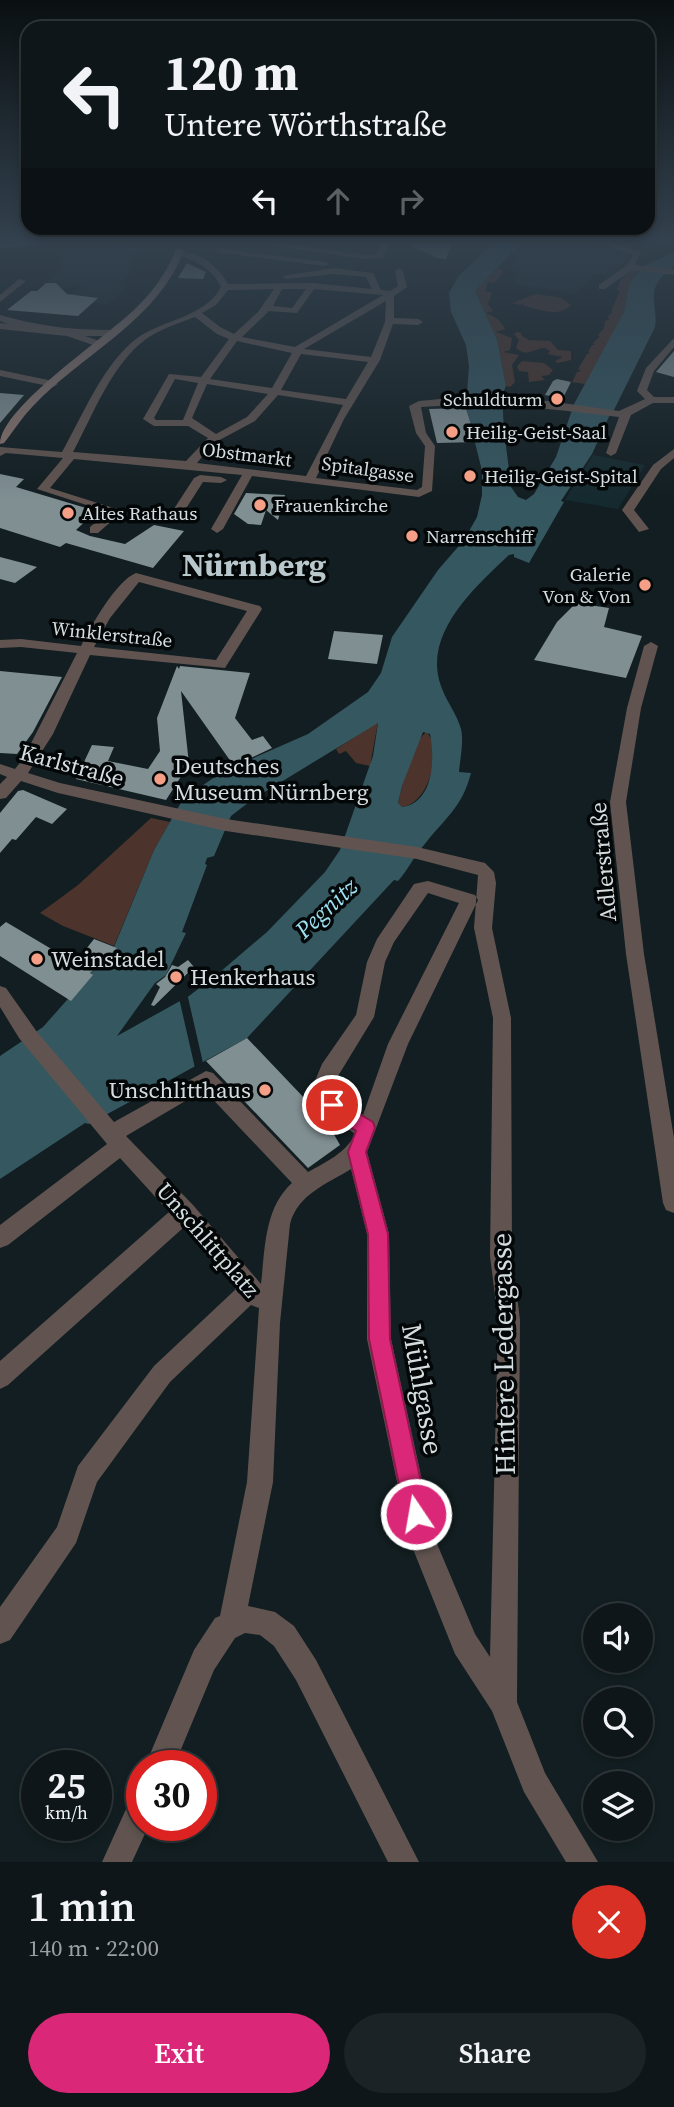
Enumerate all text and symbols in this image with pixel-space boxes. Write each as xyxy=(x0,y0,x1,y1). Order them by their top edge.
text: 120 m xyxy=(164,39,299,106)
icon: left xyxy=(49,49,140,140)
text: Untere Wörthstraße xyxy=(164,103,447,147)
icon: left xyxy=(246,182,284,220)
icon: ahead xyxy=(319,182,357,220)
icon: right xyxy=(392,182,430,220)
place label: Schuldturm xyxy=(443,386,543,412)
marker: Schuldturm xyxy=(549,391,565,407)
place label: Heilig-Geist-Saal xyxy=(466,419,607,445)
marker: Heilig-Geist-Saal xyxy=(444,424,460,440)
street label: Obstmarkt xyxy=(201,436,294,472)
street label: Spitalgasse xyxy=(320,450,416,488)
place label: Heilig-Geist-Spital xyxy=(484,463,638,489)
marker: Heilig-Geist-Spital xyxy=(462,468,478,484)
place label: Frauenkirche xyxy=(274,492,388,518)
marker: Frauenkirche xyxy=(252,497,268,513)
place label: Altes Rathaus xyxy=(82,500,197,526)
marker: Altes Rathaus xyxy=(60,505,76,521)
place label: Narrenschiff xyxy=(426,523,535,549)
marker: Narrenschiff xyxy=(404,528,420,544)
district label: Nürnberg xyxy=(182,543,327,587)
place label: Galerie Von & Von xyxy=(542,561,631,609)
marker: Galerie Von & Von xyxy=(637,577,653,593)
street label: Winklerstraße xyxy=(50,615,174,653)
street label: Karlstraße xyxy=(16,736,128,794)
place label: Deutsches Museum Nürnberg xyxy=(174,750,369,808)
marker: Deutsches Museum Nürnberg xyxy=(152,771,168,787)
street label: Adlerstraße xyxy=(582,801,624,923)
water label: Pegnitz xyxy=(287,870,365,946)
place label: Weinstadel xyxy=(51,943,165,975)
marker: Weinstadel xyxy=(29,951,45,967)
place label: Henkerhaus xyxy=(190,961,316,993)
marker: Henkerhaus xyxy=(168,969,184,985)
place label: Unschlitthaus xyxy=(108,1074,251,1106)
pin xyxy=(302,1075,362,1135)
marker: Unschlitthaus xyxy=(257,1082,273,1098)
icon: arrive xyxy=(313,1086,351,1124)
street label: Unschlittplatz xyxy=(149,1176,267,1304)
street label: Hintere Ledergasse xyxy=(482,1232,524,1476)
street label: Mühlgasse xyxy=(393,1320,453,1458)
position arrow xyxy=(379,1477,453,1551)
map controls xyxy=(583,1603,653,1841)
button: sound xyxy=(583,1603,653,1673)
button: search xyxy=(583,1687,653,1757)
speed limit sign: 30 xyxy=(126,1750,217,1841)
text: 25 xyxy=(48,1762,85,1810)
button: layers xyxy=(583,1771,653,1841)
text: km/h xyxy=(45,1800,88,1825)
text: 1 min xyxy=(28,1877,136,1935)
button: close xyxy=(572,1885,646,1959)
text: 140 m · 22:00 xyxy=(28,1932,159,1964)
button: Exit xyxy=(28,2013,330,2093)
button: Share xyxy=(344,2013,646,2093)

